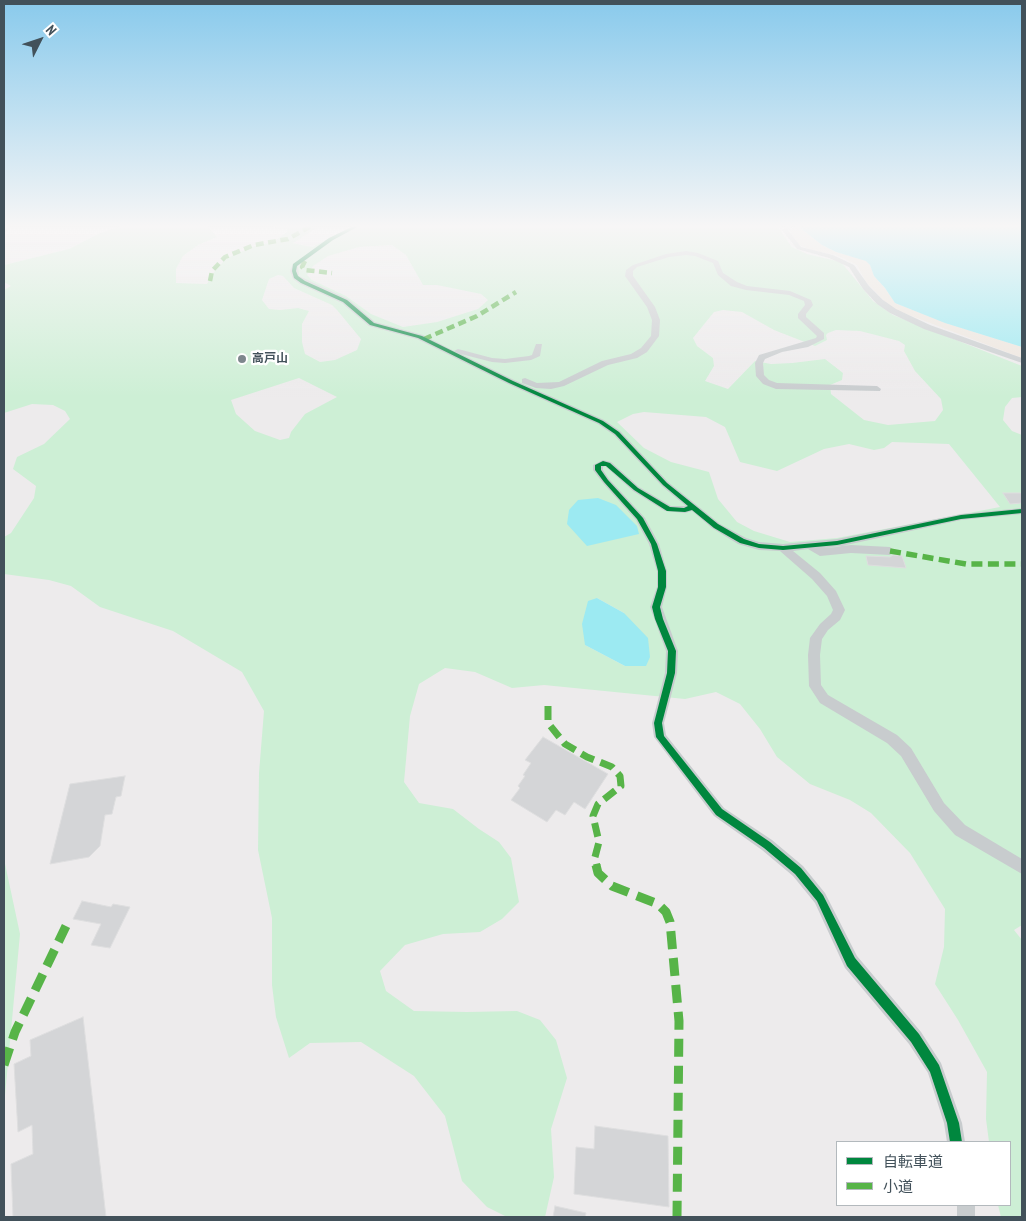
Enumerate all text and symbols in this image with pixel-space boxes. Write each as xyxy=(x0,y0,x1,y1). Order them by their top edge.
north arrow xyxy=(15,15,65,65)
text: N xyxy=(42,21,61,39)
place label: 高戸山 xyxy=(252,352,288,366)
marker: 高戸山 xyxy=(236,353,248,365)
legend xyxy=(836,1141,1011,1206)
text: 自転車道 xyxy=(883,1152,943,1171)
text: 小道 xyxy=(883,1177,913,1196)

